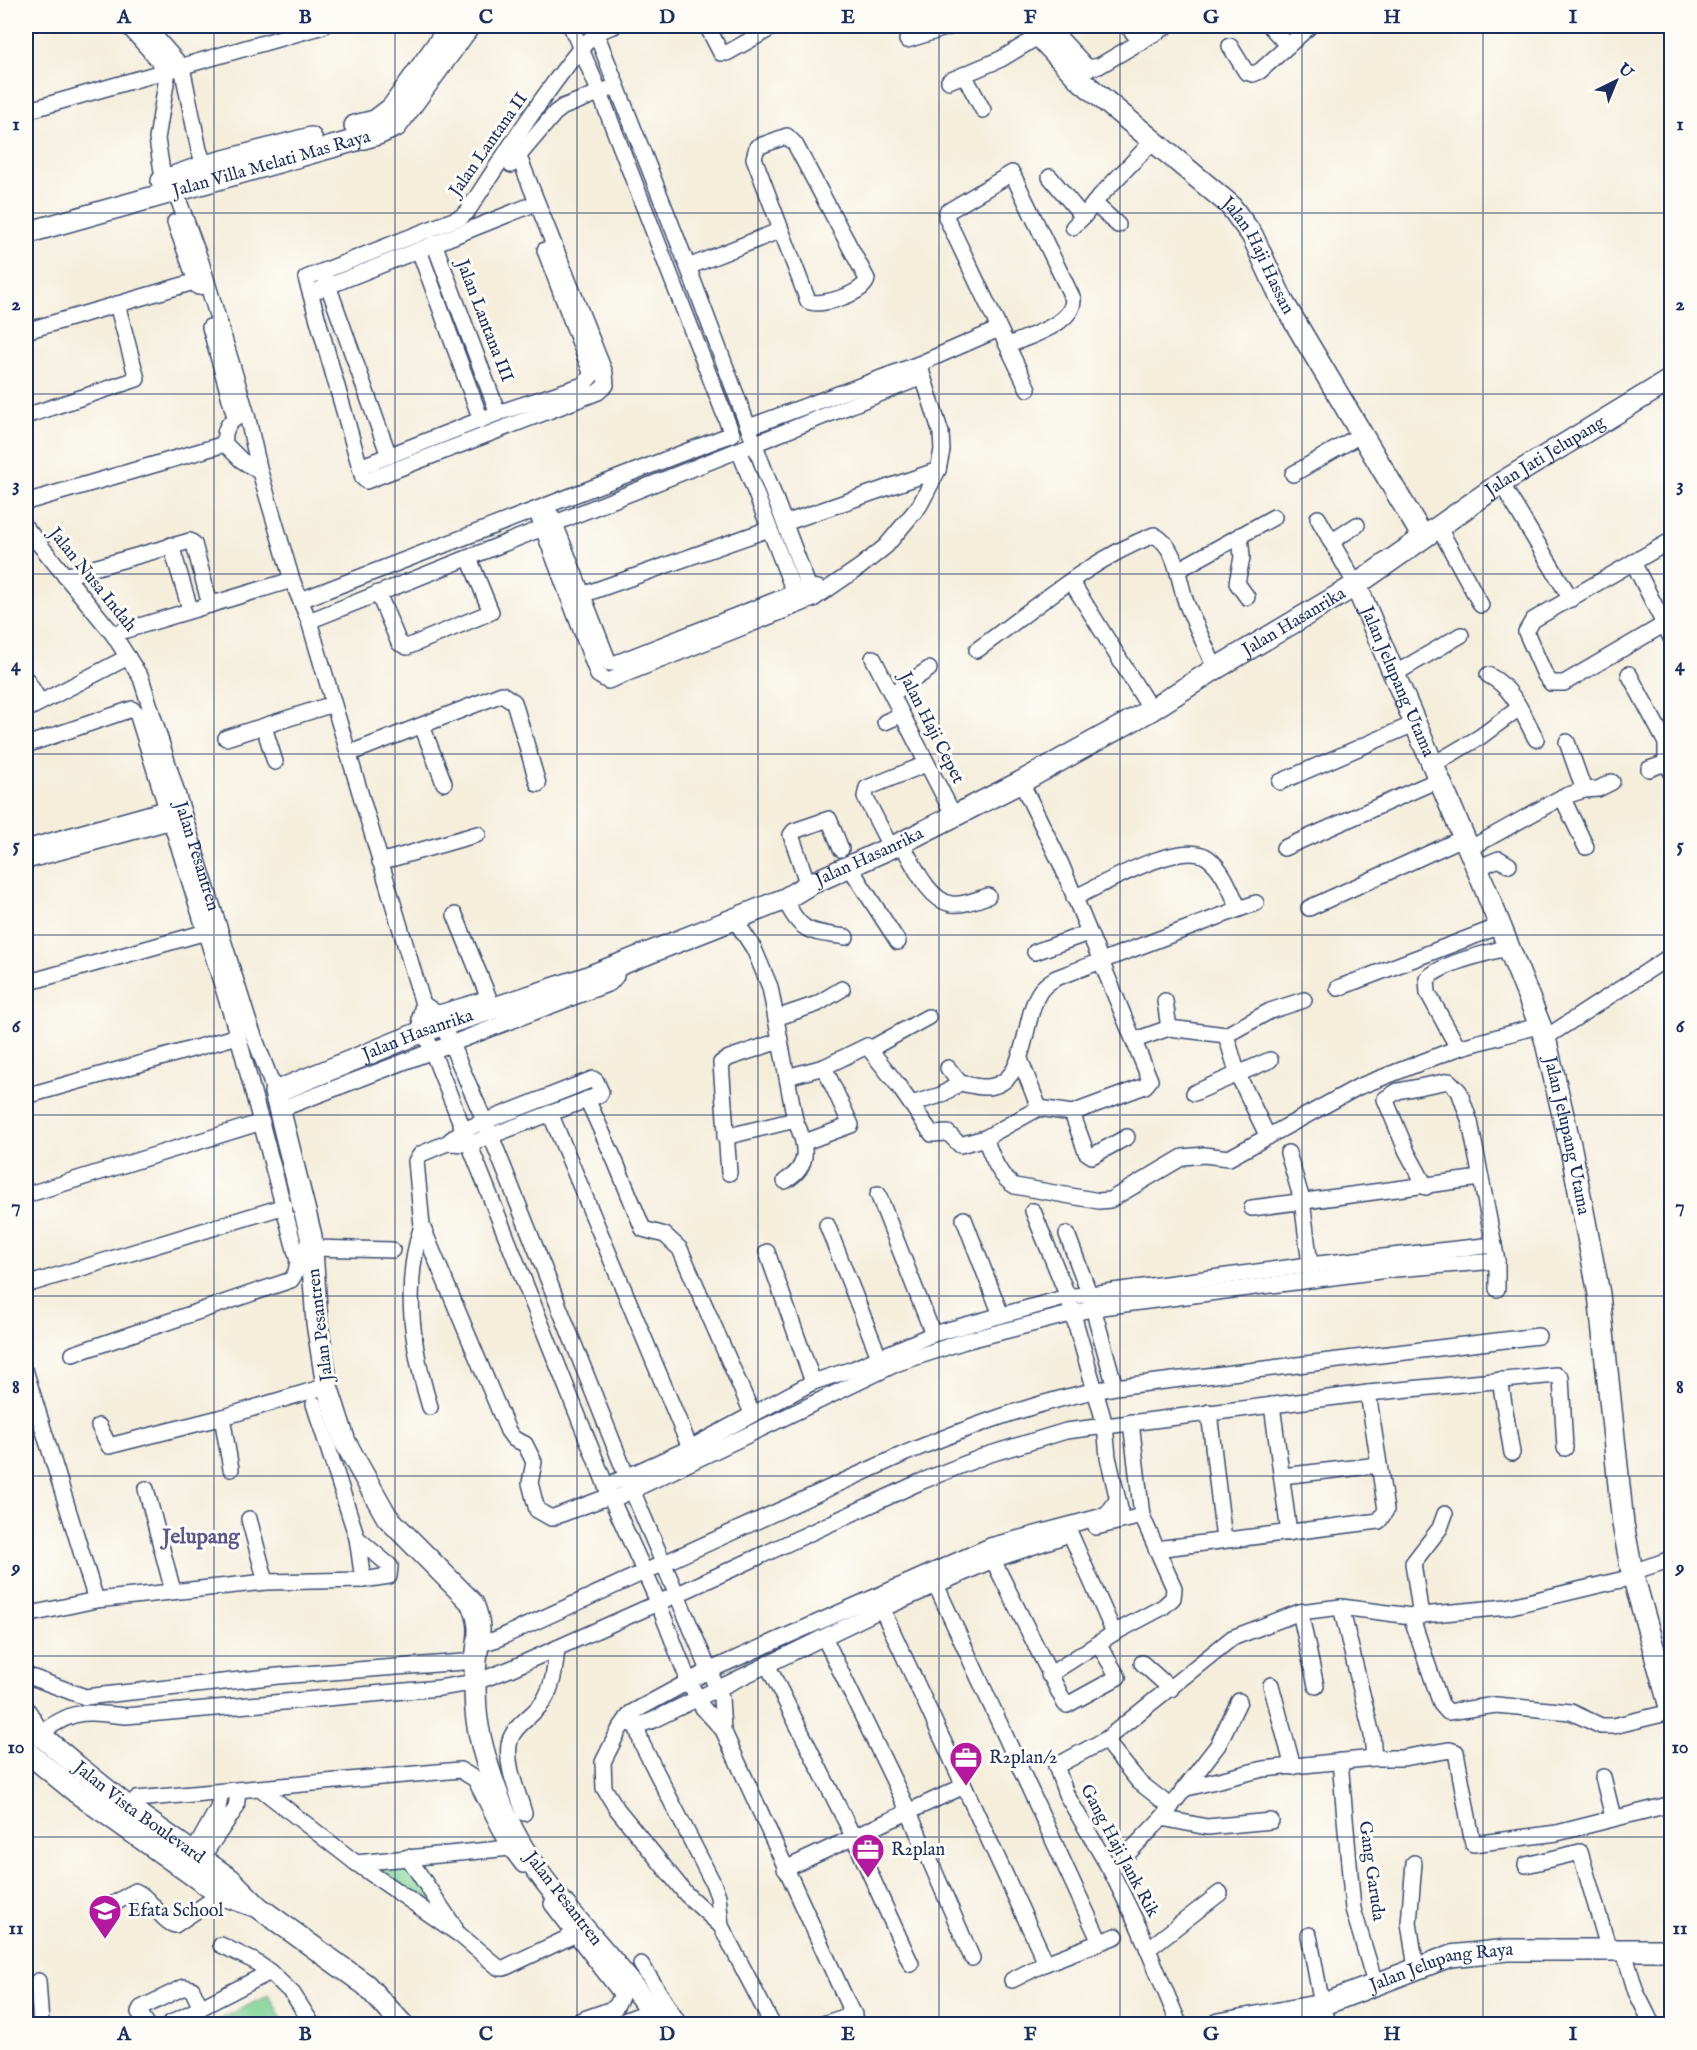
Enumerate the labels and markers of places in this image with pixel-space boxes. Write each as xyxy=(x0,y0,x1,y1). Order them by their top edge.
office icon: R2plan/2 xyxy=(948,1740,984,1787)
place label: R2plan/2 xyxy=(989,1747,1057,1770)
office icon: R2plan xyxy=(850,1832,886,1879)
place label: R2plan xyxy=(891,1839,945,1862)
school or university icon: Efata School xyxy=(87,1893,123,1940)
place label: Efata School xyxy=(128,1900,223,1923)

